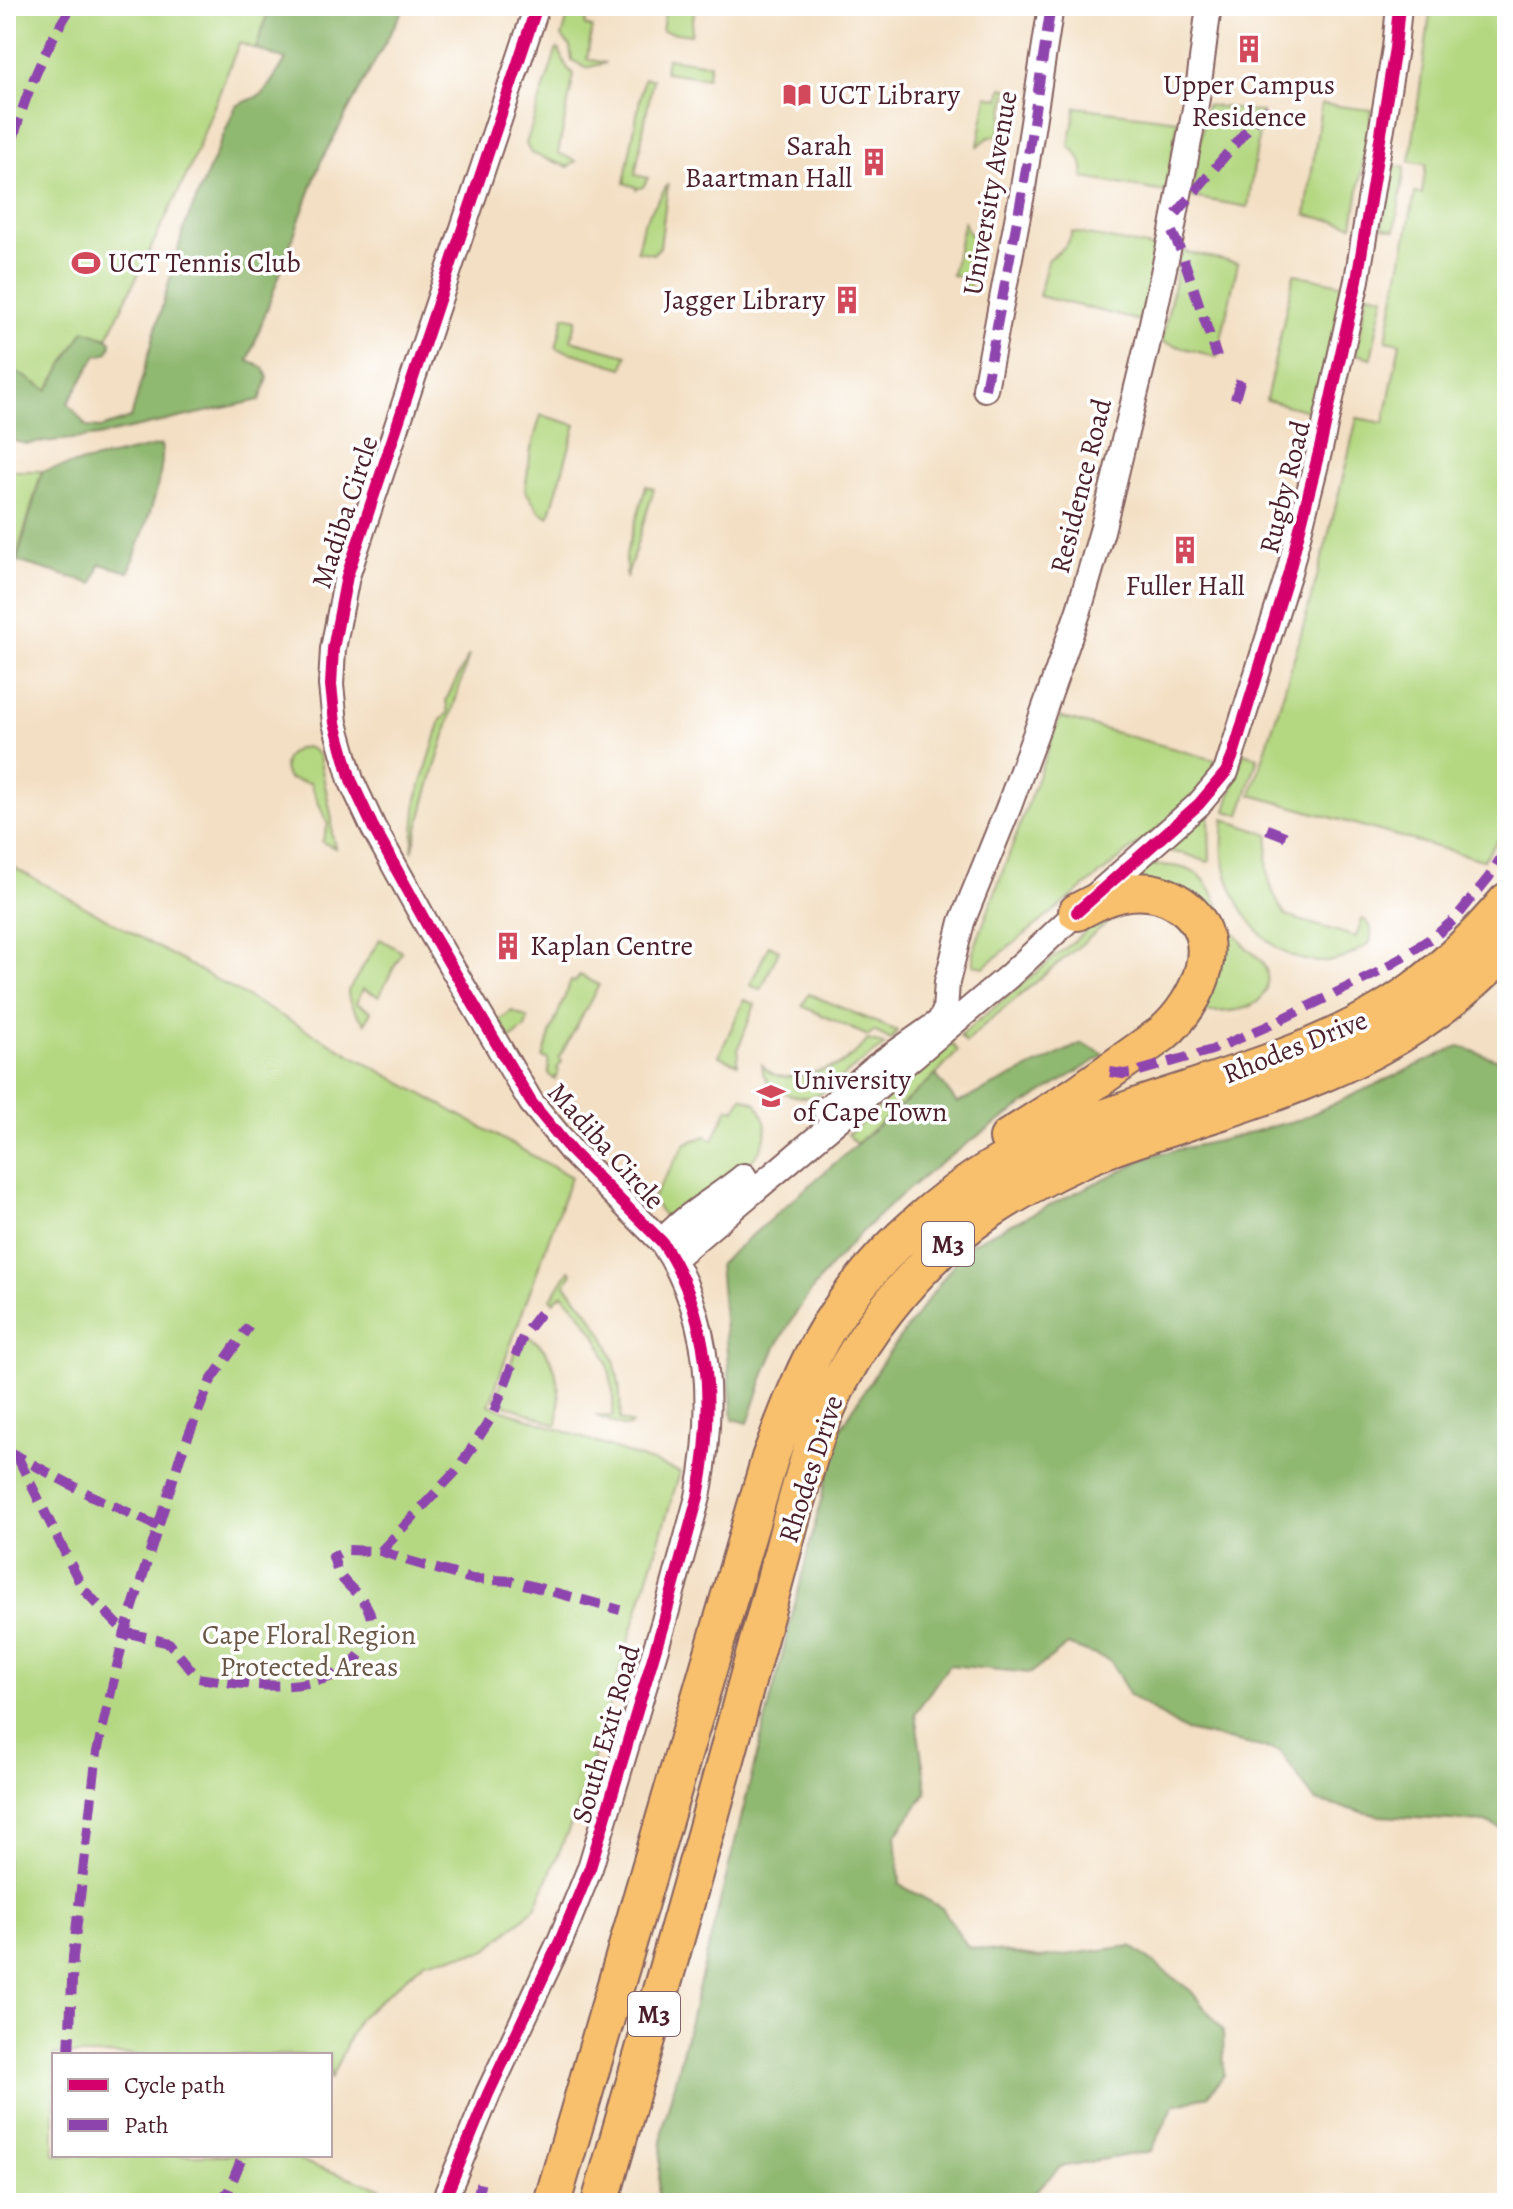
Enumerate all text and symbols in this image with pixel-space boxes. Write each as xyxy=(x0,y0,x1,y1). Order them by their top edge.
building icon: Upper Campus Residence xyxy=(1234,34,1264,64)
place label: Upper Campus Residence xyxy=(1163,66,1335,136)
place label: UCT Library xyxy=(819,76,960,114)
library icon: UCT Library xyxy=(782,80,812,110)
street label: University Avenue xyxy=(953,88,1027,298)
place label: Sarah Baartman Hall xyxy=(685,127,852,197)
building icon: Sarah Baartman Hall xyxy=(859,147,889,177)
place label: UCT Tennis Club xyxy=(108,244,301,282)
sports icon: UCT Tennis Club xyxy=(71,248,101,278)
place label: Jagger Library xyxy=(663,281,825,319)
building icon: Jagger Library xyxy=(832,285,862,315)
street label: Residence Road xyxy=(1041,394,1121,577)
street label: Rugby Road xyxy=(1250,416,1320,557)
street label: Madiba Circle xyxy=(302,431,388,593)
building icon: Fuller Hall xyxy=(1170,535,1200,565)
place label: Fuller Hall xyxy=(1125,567,1245,605)
place label: Kaplan Centre xyxy=(530,927,693,965)
building icon: Kaplan Centre xyxy=(493,931,523,961)
street label: Rhodes Drive xyxy=(1217,1001,1373,1093)
place label: University of Cape Town xyxy=(793,1061,947,1131)
street label: Madiba Circle xyxy=(539,1074,673,1218)
school or university icon: University of Cape Town xyxy=(756,1081,786,1111)
road number: M3 xyxy=(922,1222,974,1266)
street label: Rhodes Drive xyxy=(769,1390,853,1548)
park label: Cape Floral Region Protected Areas xyxy=(202,1616,416,1686)
street label: South Exit Road xyxy=(562,1639,650,1828)
road number: M3 xyxy=(628,1992,680,2036)
legend xyxy=(52,2053,332,2157)
text: Cycle path xyxy=(124,2069,225,2101)
text: Path xyxy=(124,2109,169,2141)

